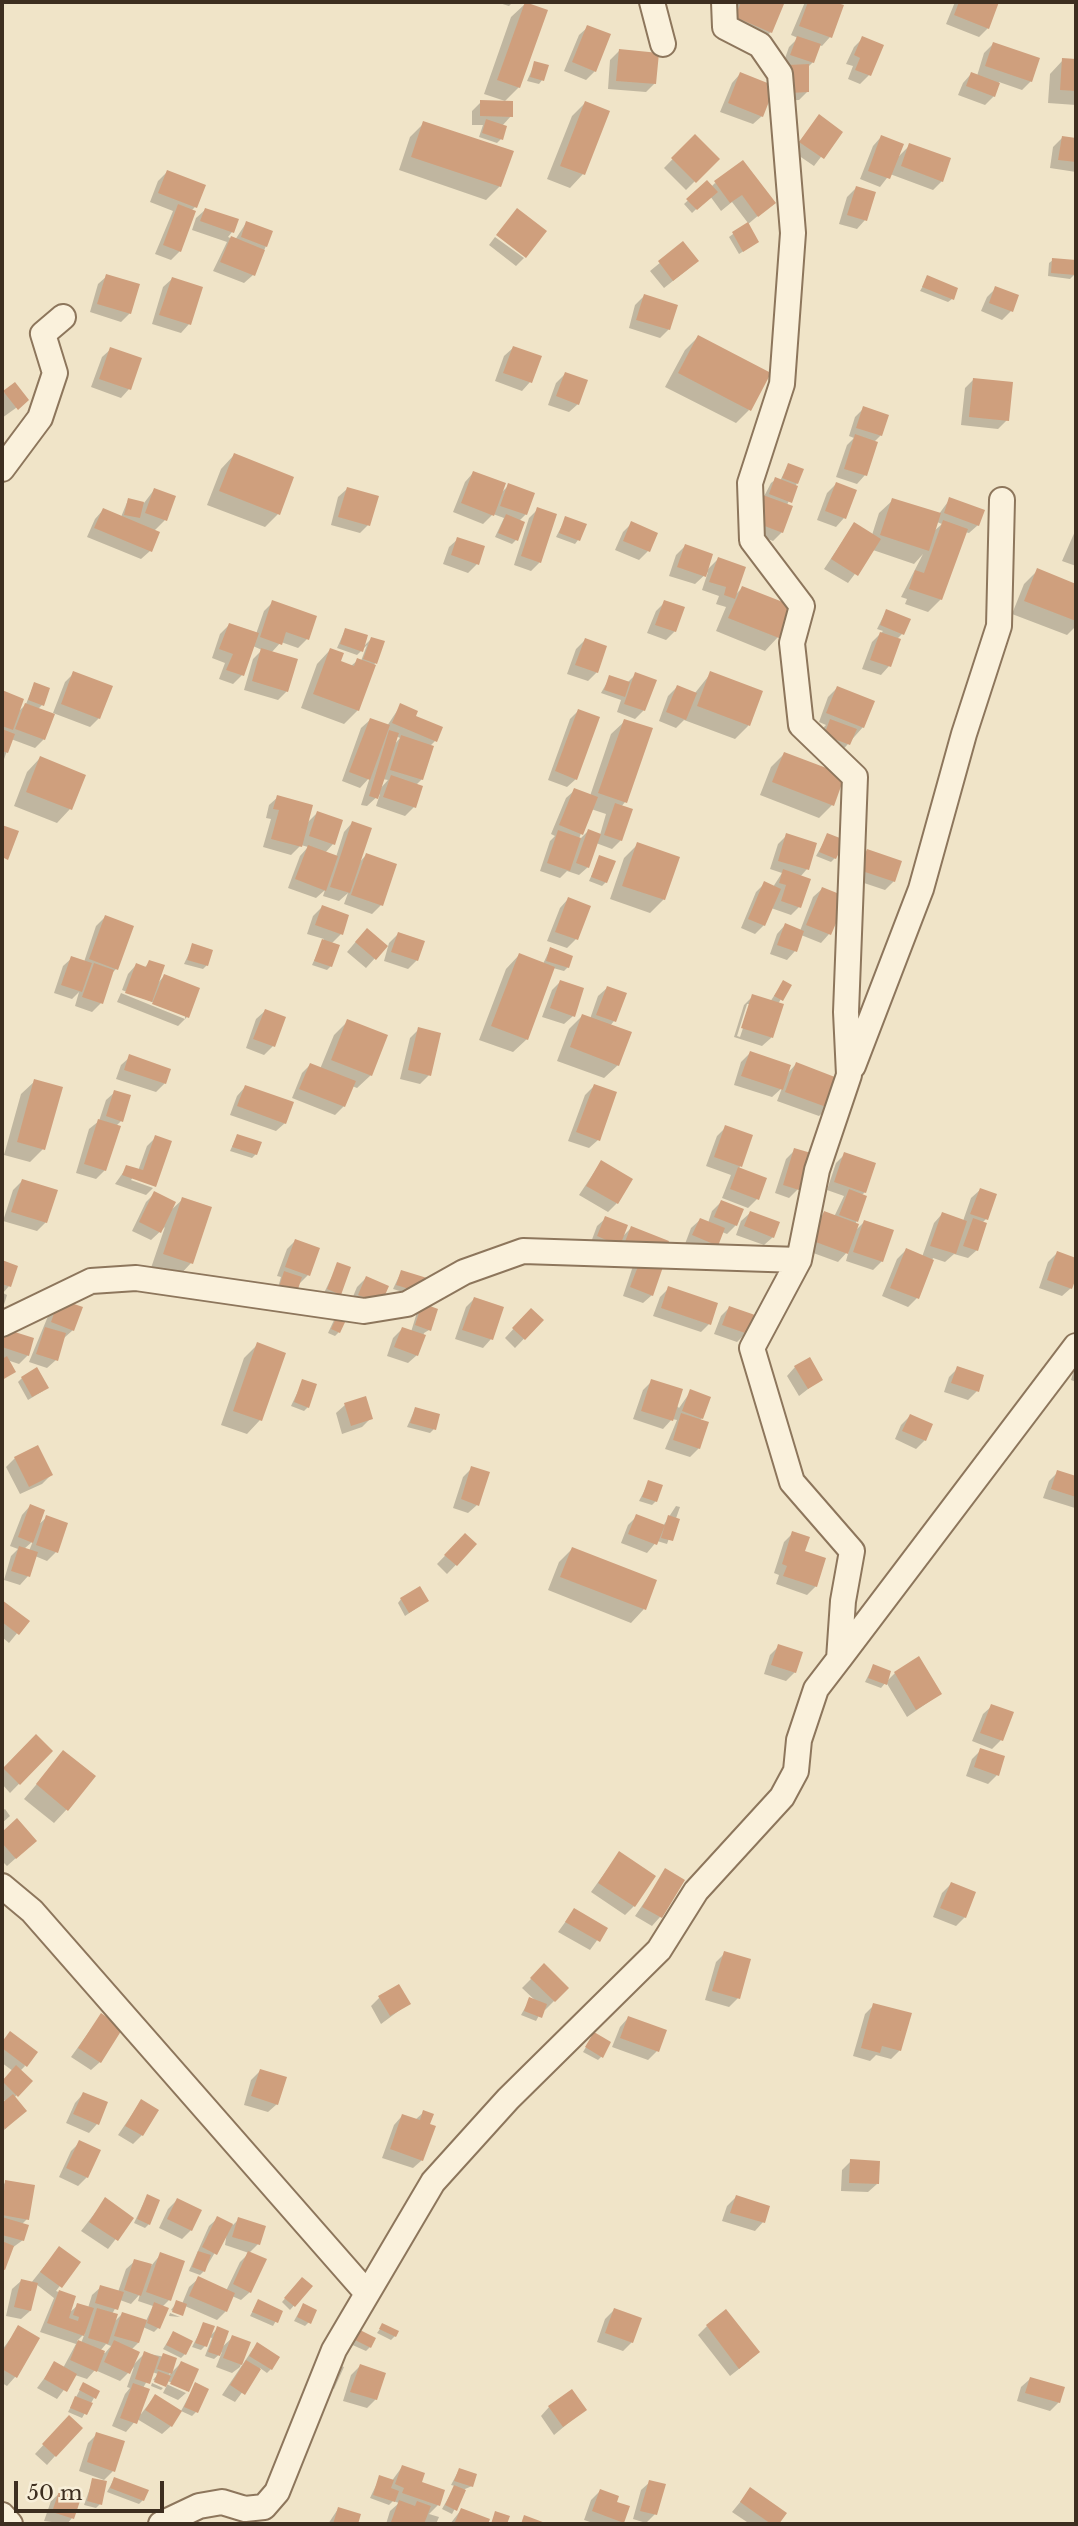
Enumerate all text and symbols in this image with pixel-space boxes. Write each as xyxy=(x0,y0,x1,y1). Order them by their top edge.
scale bar xyxy=(18,2466,168,2510)
text: 50 m xyxy=(27,2480,82,2506)

